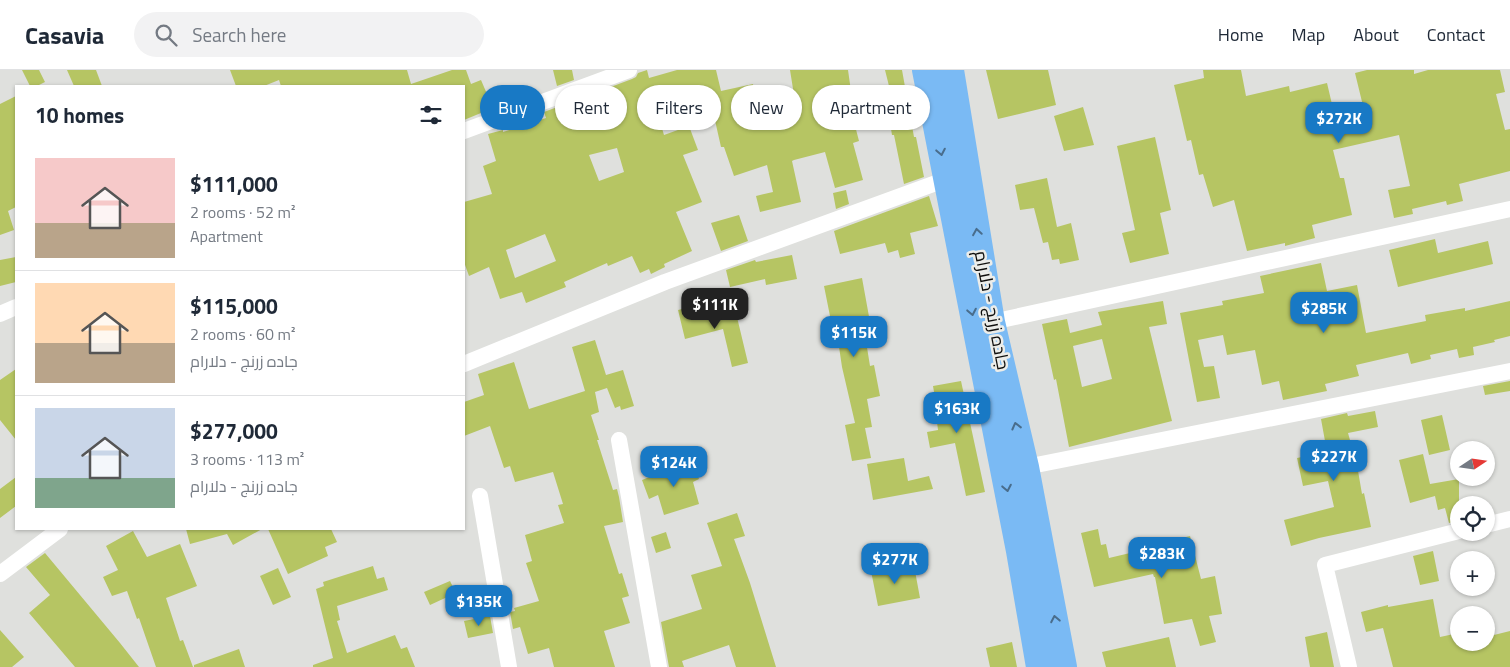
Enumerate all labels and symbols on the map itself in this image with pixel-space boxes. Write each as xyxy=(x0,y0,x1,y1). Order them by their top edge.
pin: $272K xyxy=(1304,102,1374,144)
one-way arrow xyxy=(936,148,946,157)
one-way arrow xyxy=(972,228,982,237)
street label: جاده زرنج - دلارام xyxy=(968,248,1017,372)
pin: $111K xyxy=(680,288,750,330)
pin: $285K xyxy=(1289,292,1359,334)
one-way arrow xyxy=(967,307,977,316)
pin: $115K xyxy=(819,316,889,358)
pin: $163K xyxy=(922,392,992,434)
one-way arrow xyxy=(1011,421,1022,430)
pin: $227K xyxy=(1299,440,1369,482)
north arrow xyxy=(1450,441,1495,486)
pin: $124K xyxy=(639,446,709,488)
one-way arrow xyxy=(1001,484,1011,493)
pin: $283K xyxy=(1127,536,1197,579)
pin: $277K xyxy=(860,542,930,585)
pin: $135K xyxy=(444,584,514,627)
one-way arrow xyxy=(1051,615,1061,624)

